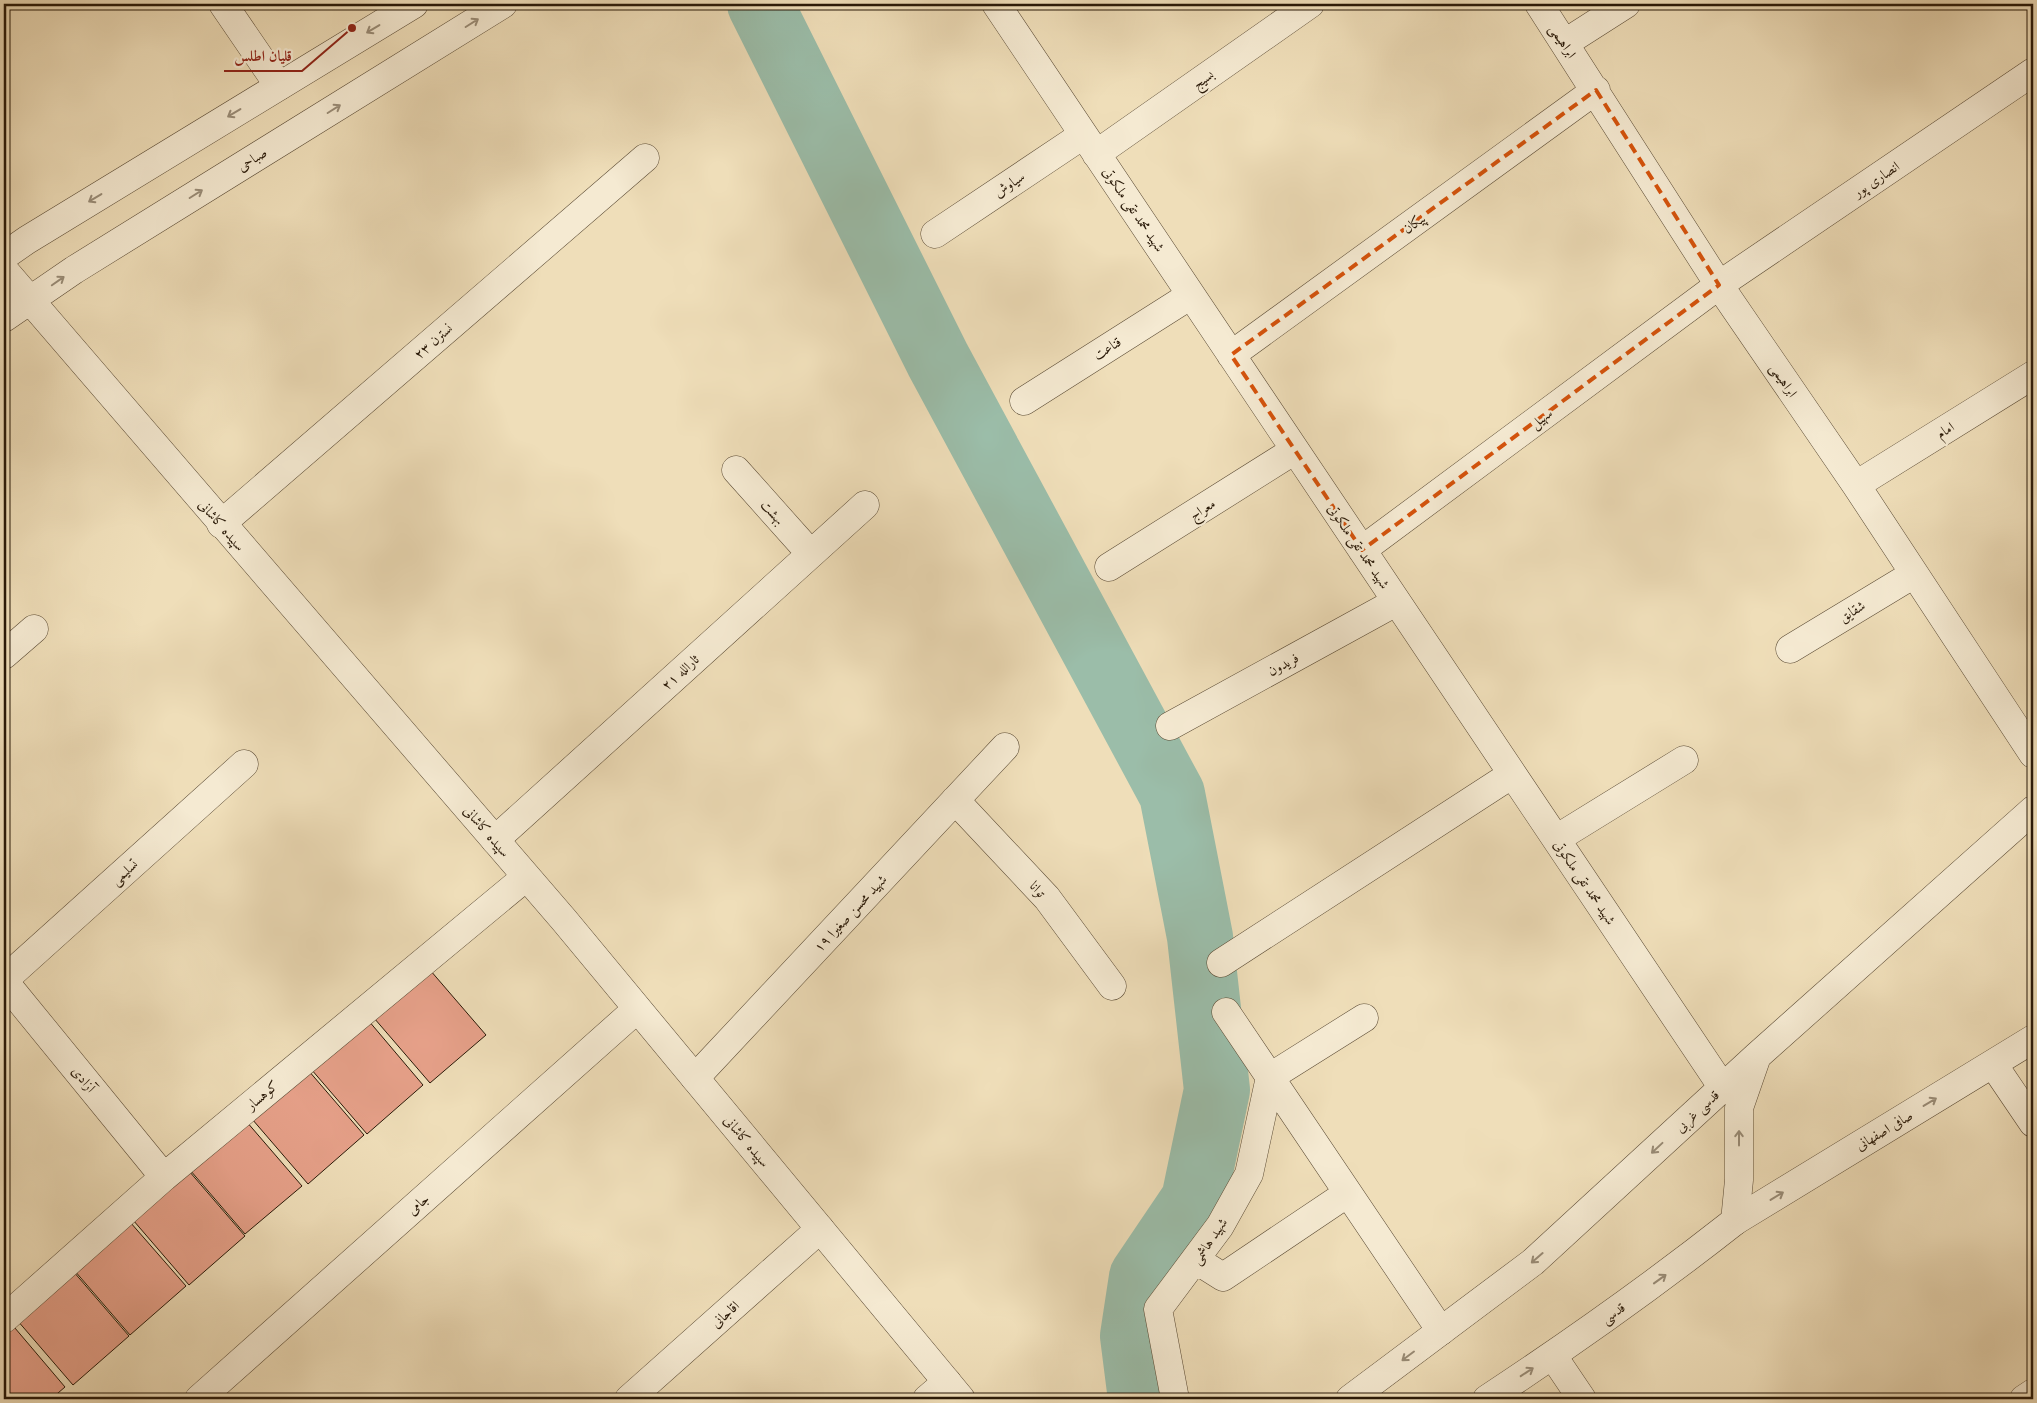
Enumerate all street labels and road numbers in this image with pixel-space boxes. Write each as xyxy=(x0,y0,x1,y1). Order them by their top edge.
street label: ابراهیمی xyxy=(1544,21,1581,62)
street label: بسیج xyxy=(1189,65,1220,96)
street label: صباحی xyxy=(234,143,270,175)
street label: انصاری پور xyxy=(1848,157,1904,204)
street label: شهید محمد تقی ملکوتی xyxy=(1097,163,1169,256)
street label: سیاوش xyxy=(990,167,1028,201)
street label: پیکان xyxy=(1399,209,1430,239)
street label: نسترن ۲۳ xyxy=(410,319,456,363)
street label: قناعت xyxy=(1090,332,1124,364)
street label: ابراهیمی xyxy=(1765,360,1802,401)
street label: سهیل xyxy=(1526,404,1557,434)
street label: امام xyxy=(1933,418,1960,446)
street label: معراج xyxy=(1185,494,1221,527)
street label: سپیده کاشانی xyxy=(194,495,249,555)
street label: بهشت xyxy=(756,496,789,529)
street label: شهید محمد تقی ملکوتی xyxy=(1322,500,1394,593)
street label: شقایق xyxy=(1836,596,1869,626)
street label: فریدون xyxy=(1264,648,1302,680)
street label: ثارالله ۲۱ xyxy=(657,650,703,694)
street label: سپیده کاشانی xyxy=(459,801,514,861)
street label: شهید محمد تقی ملکوتی xyxy=(1548,836,1620,929)
street label: تسلیمی xyxy=(107,855,142,890)
street label: شهید محسن صغیرا ۱۹ xyxy=(809,870,891,956)
street label: توانا xyxy=(1026,877,1050,901)
street label: آزادی xyxy=(68,1062,101,1097)
street label: کوهسار xyxy=(240,1076,282,1115)
street label: قدسی غربی xyxy=(1671,1086,1724,1137)
street label: صافی اصفهانی xyxy=(1852,1106,1916,1154)
street label: سپیده کاشانی xyxy=(719,1111,774,1171)
street label: جامی xyxy=(403,1189,433,1219)
street label: شهید هاشمی xyxy=(1187,1214,1232,1268)
street label: اقاجانی xyxy=(707,1296,743,1332)
street label: قدسی xyxy=(1597,1298,1629,1329)

